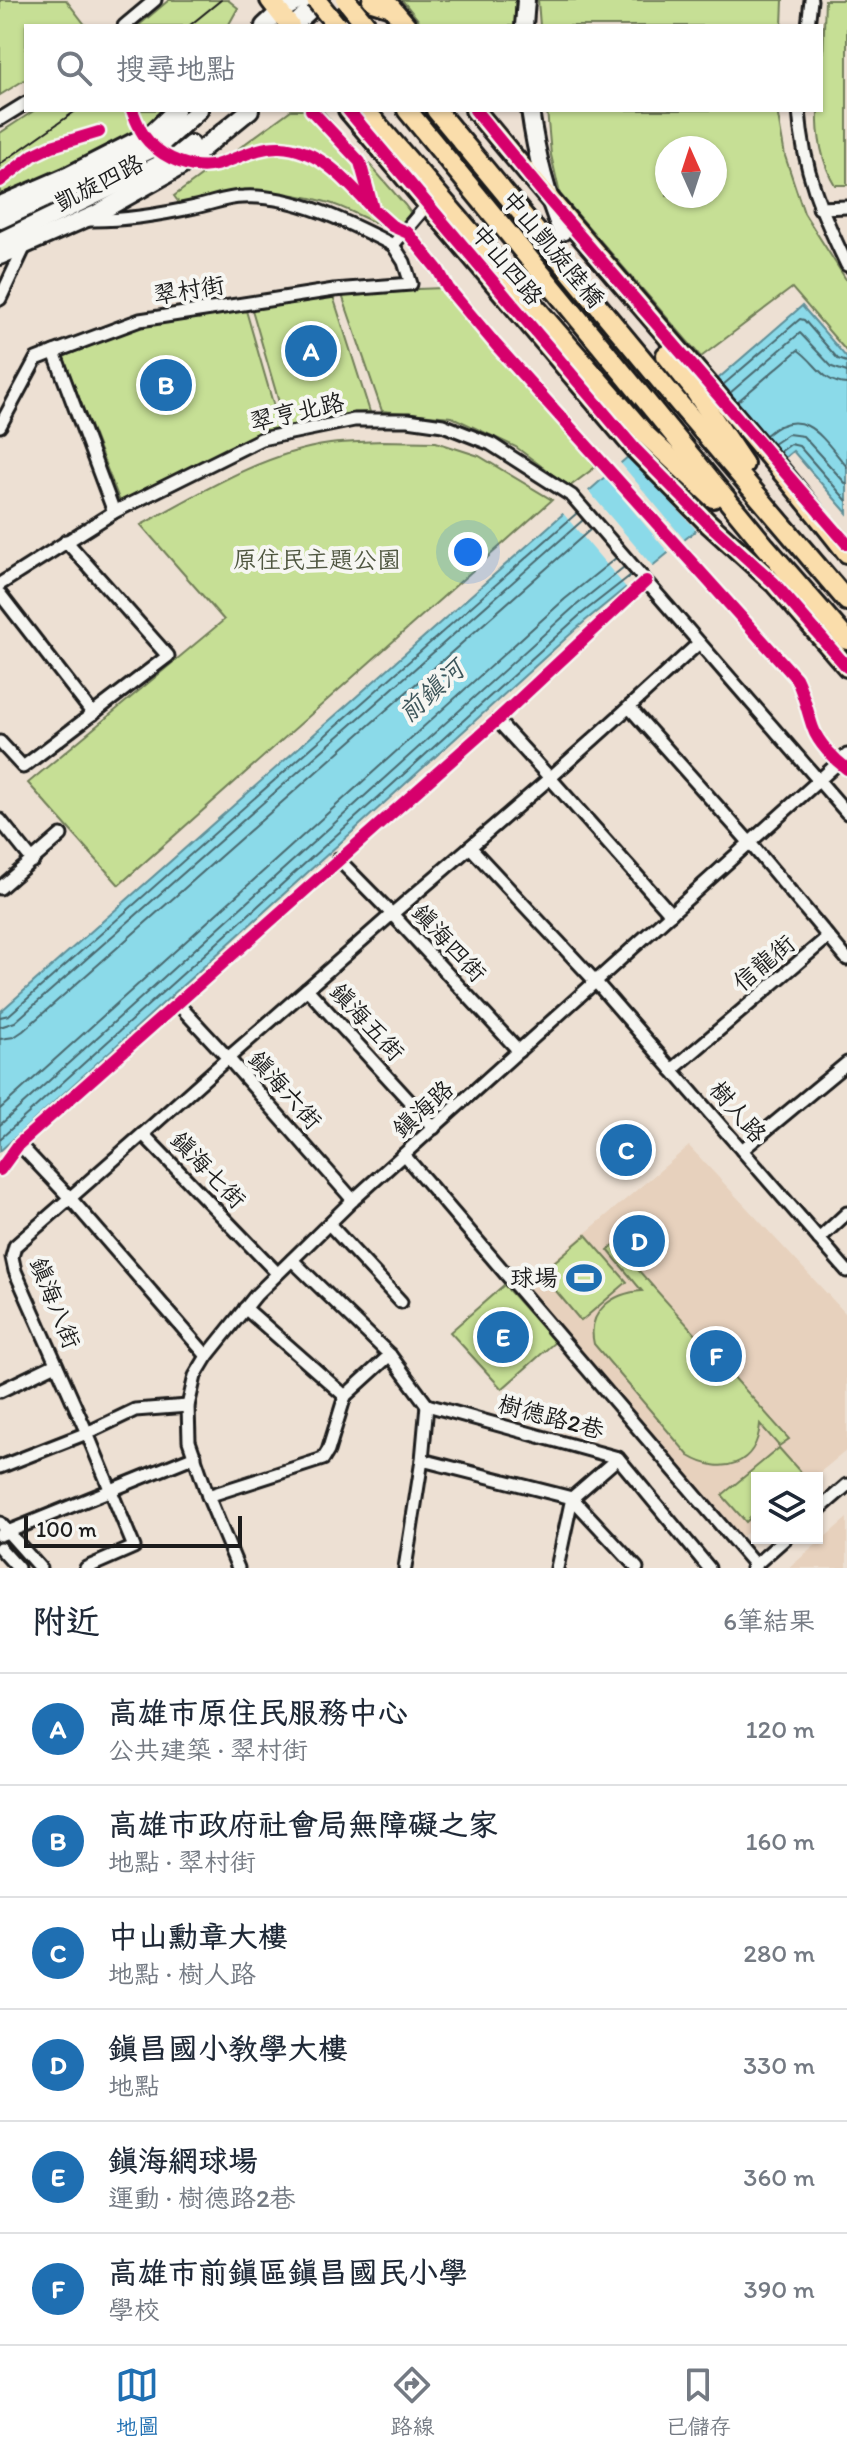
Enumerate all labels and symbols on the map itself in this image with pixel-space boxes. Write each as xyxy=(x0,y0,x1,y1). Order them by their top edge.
north arrow xyxy=(655,136,727,208)
street label: 凱旋四路 xyxy=(49,148,148,217)
street label: 中山凱旋陸橋 xyxy=(496,184,611,313)
street label: 中山四路 xyxy=(465,219,549,311)
street label: 翠村街 xyxy=(151,270,227,309)
pin: A xyxy=(285,321,337,381)
pin: B xyxy=(140,355,192,415)
street label: 翠亨北路 xyxy=(247,387,347,436)
your location xyxy=(448,532,488,572)
park label: 原住民主題公園 xyxy=(233,545,401,574)
water label: 前鎮河 xyxy=(391,650,474,729)
street label: 鎮海四街 xyxy=(406,898,493,988)
street label: 信龍街 xyxy=(727,928,801,997)
street label: 鎮海五街 xyxy=(324,977,411,1067)
street label: 鎮海六街 xyxy=(242,1044,328,1135)
street label: 鎮海路 xyxy=(386,1074,459,1143)
street label: 樹人路 xyxy=(704,1075,773,1148)
pin: C xyxy=(600,1120,652,1180)
street label: 鎮海七街 xyxy=(165,1125,252,1214)
pin: D xyxy=(613,1211,665,1271)
street label: 鎮海八街 xyxy=(24,1253,87,1353)
sports icon: 球場 xyxy=(565,1259,603,1297)
place label: 球場 xyxy=(510,1263,558,1292)
pin: E xyxy=(477,1307,529,1367)
pin: F xyxy=(690,1326,742,1386)
street label: 樹德路2巷 xyxy=(495,1388,607,1445)
scale bar xyxy=(24,1512,242,1548)

